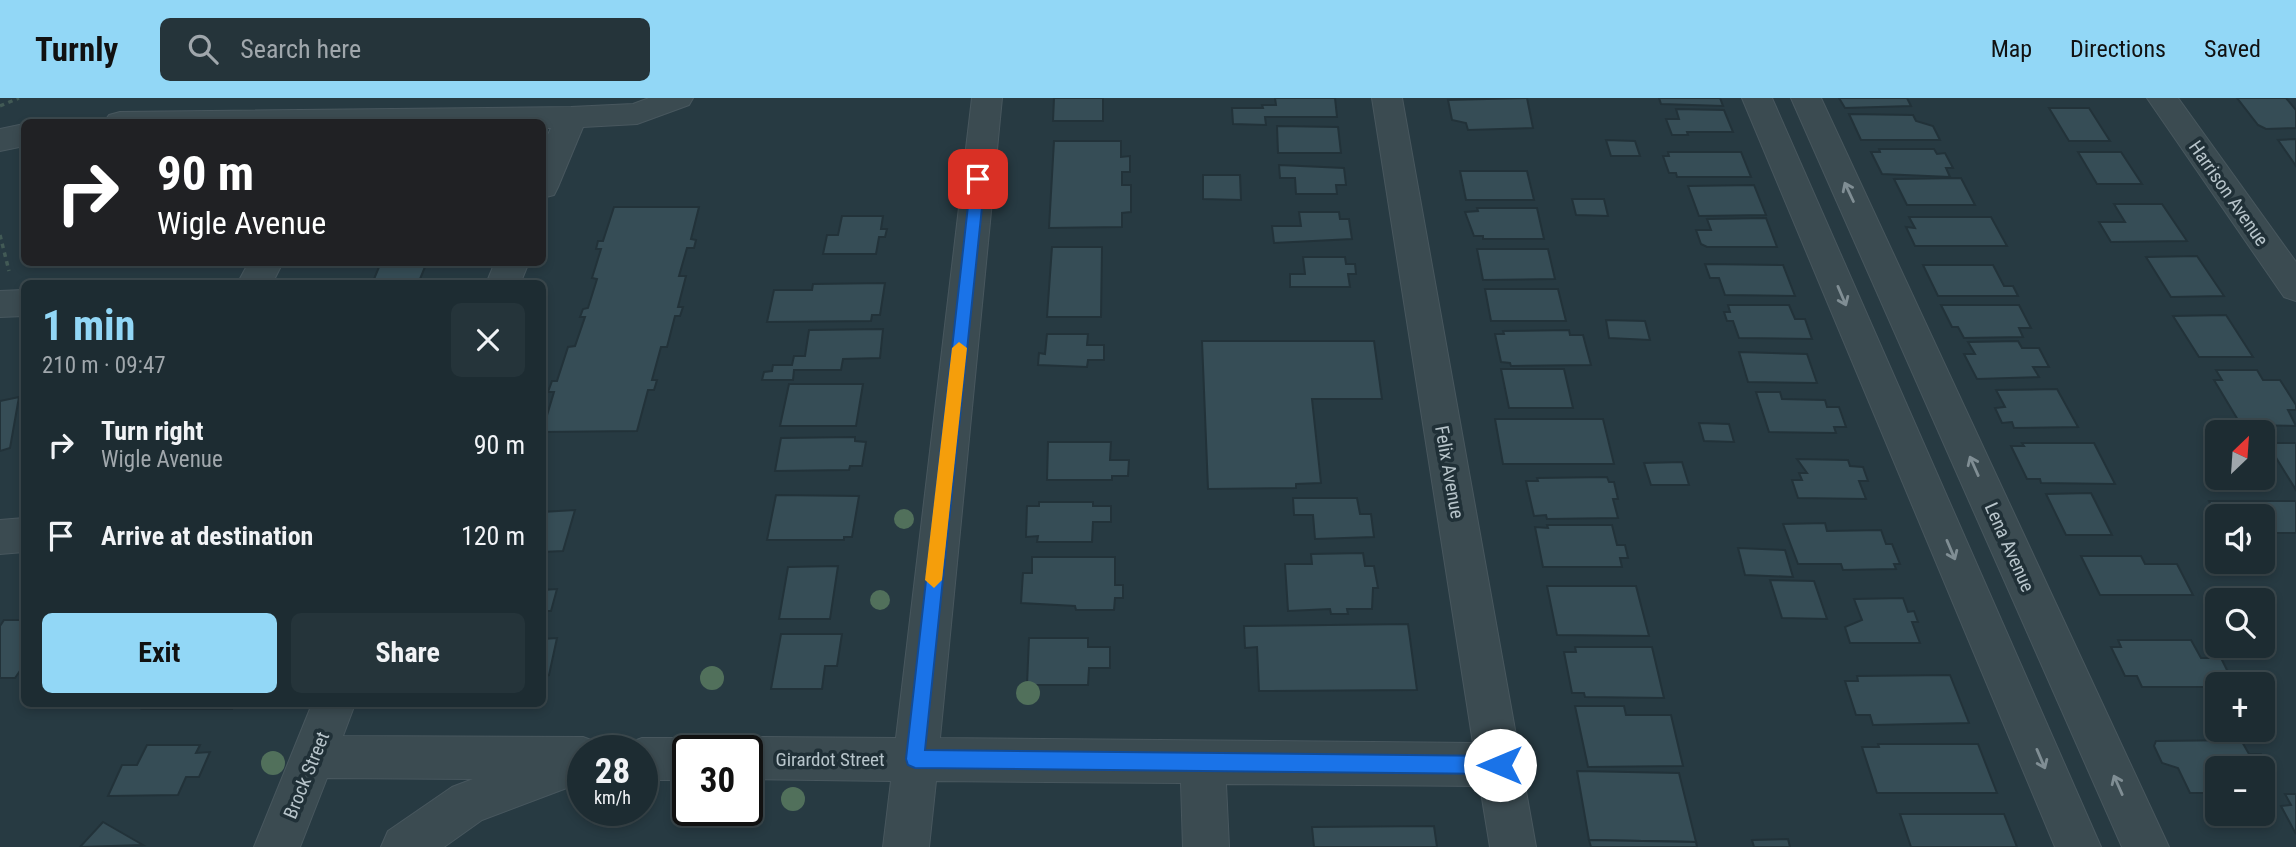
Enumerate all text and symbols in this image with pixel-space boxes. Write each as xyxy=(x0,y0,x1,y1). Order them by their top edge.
search box xyxy=(160,18,650,81)
text: Turnly xyxy=(35,30,118,69)
icon: search xyxy=(184,30,222,68)
text: Search here xyxy=(240,34,361,64)
text: Map xyxy=(1991,35,2032,63)
text: Directions xyxy=(2070,35,2166,63)
text: Saved xyxy=(2204,35,2261,63)
street label: Harrison Avenue xyxy=(2184,136,2273,250)
text: 90 m xyxy=(157,145,254,202)
icon: right xyxy=(42,147,133,238)
pin xyxy=(948,149,1008,209)
icon: arrive xyxy=(959,160,997,198)
one-way arrow xyxy=(1842,182,1855,203)
text: Wigle Avenue xyxy=(157,204,326,242)
one-way arrow xyxy=(1836,284,1849,306)
text: 1 min xyxy=(42,301,135,350)
button: close xyxy=(451,303,525,377)
text: 210 m · 09:47 xyxy=(42,352,166,379)
text: Turn right xyxy=(101,416,203,446)
north arrow xyxy=(2205,420,2275,490)
map controls xyxy=(2205,420,2275,826)
street label: Felix Avenue xyxy=(1430,424,1469,520)
icon: right xyxy=(42,426,80,464)
text: 90 m xyxy=(474,430,525,460)
text: Wigle Avenue xyxy=(101,446,223,473)
one-way arrow xyxy=(1966,456,1980,477)
street label: Lena Avenue xyxy=(1980,499,2039,595)
button: sound xyxy=(2205,504,2275,574)
icon: arrive xyxy=(42,517,80,555)
text: Arrive at destination xyxy=(101,521,313,551)
text: 120 m xyxy=(461,521,525,551)
one-way arrow xyxy=(1945,538,1958,560)
button: search xyxy=(2205,588,2275,658)
button: Exit xyxy=(42,613,277,693)
button: Share xyxy=(291,613,525,693)
button: + xyxy=(2205,672,2275,742)
street label: Brock Street xyxy=(279,728,334,822)
position arrow xyxy=(1463,728,1537,802)
speed limit sign: 30 xyxy=(672,735,763,826)
street label: Girardot Street xyxy=(775,748,885,771)
one-way arrow xyxy=(2035,748,2048,769)
text: 28 xyxy=(595,751,630,792)
button: − xyxy=(2205,756,2275,826)
one-way arrow xyxy=(2111,775,2124,796)
text: km/h xyxy=(594,787,631,808)

